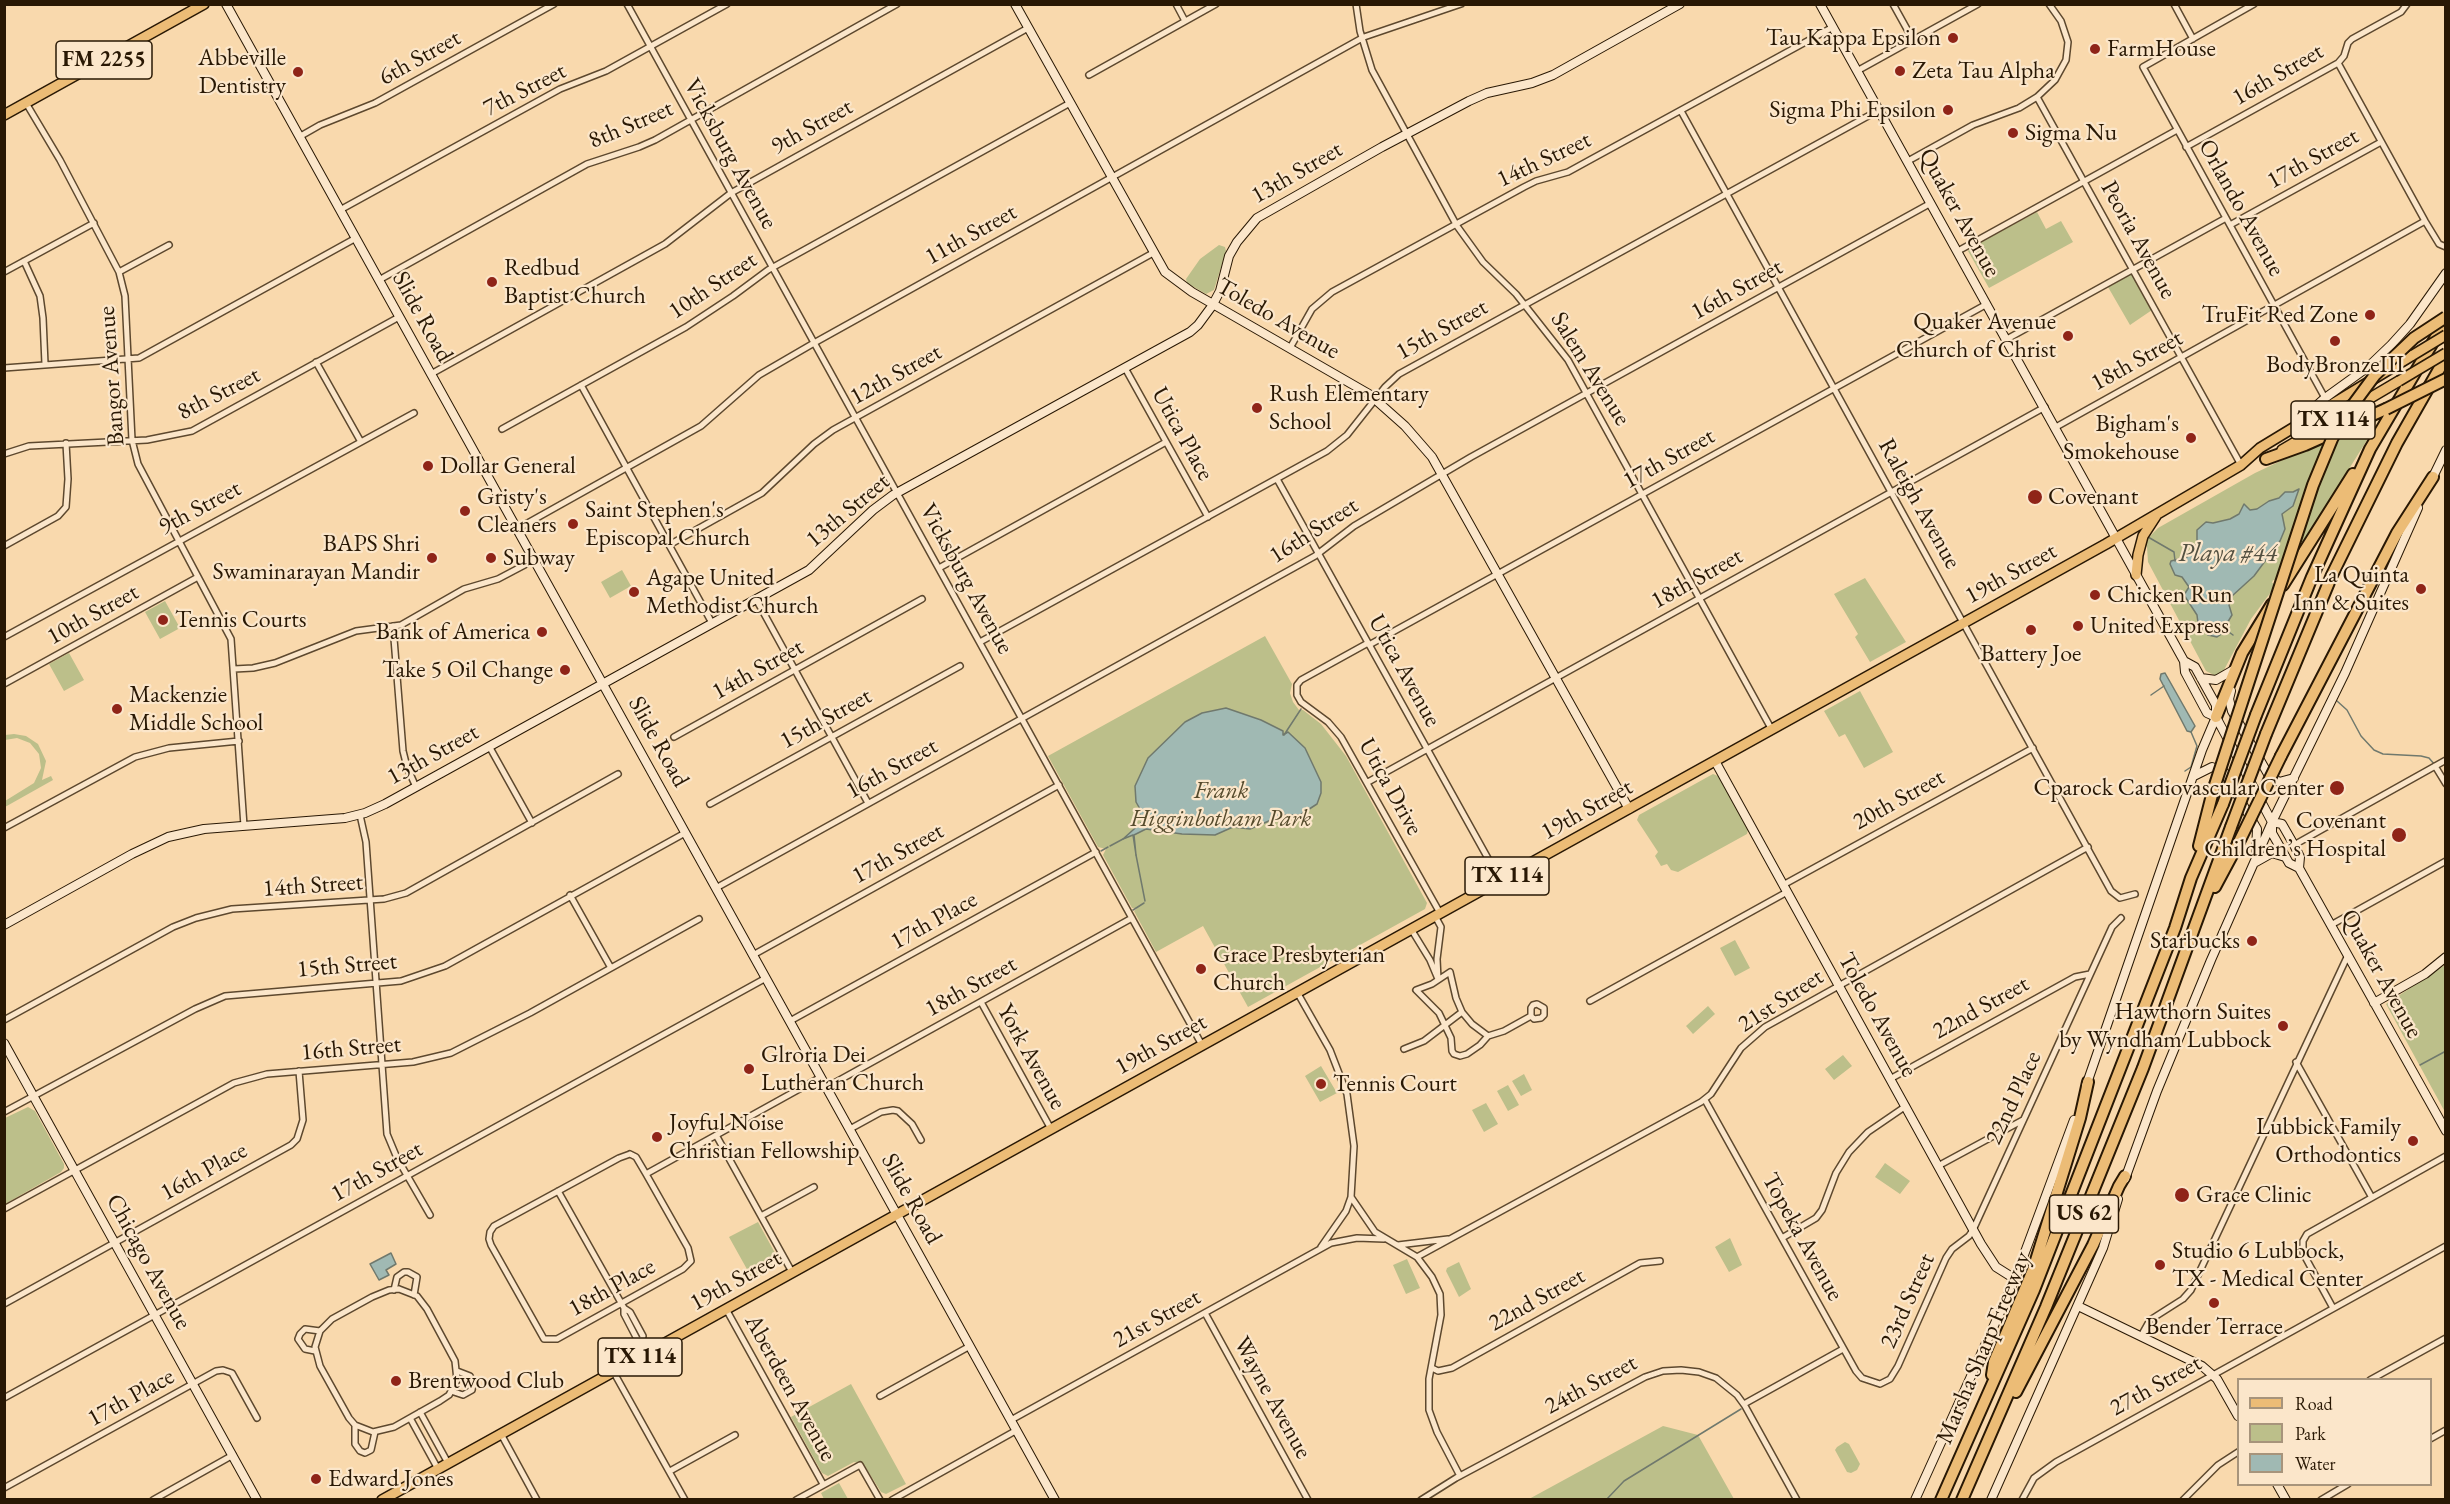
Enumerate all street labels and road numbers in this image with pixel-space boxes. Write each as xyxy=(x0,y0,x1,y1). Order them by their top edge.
street label: 6th Street xyxy=(374,24,466,92)
street label: 16th Street xyxy=(2227,37,2329,113)
road number: FM 2255 xyxy=(56,41,152,79)
street label: 7th Street xyxy=(479,57,571,123)
street label: Vicksburg Avenue xyxy=(677,74,783,234)
street label: 9th Street xyxy=(766,93,858,161)
street label: 8th Street xyxy=(584,94,678,156)
street label: 17th Street xyxy=(2262,122,2364,196)
street label: 14th Street xyxy=(1492,126,1596,194)
street label: 13th Street xyxy=(1246,135,1348,211)
street label: Orlando Avenue xyxy=(2192,135,2290,281)
street label: Quaker Avenue xyxy=(1912,144,2006,282)
street label: Peoria Avenue xyxy=(2094,176,2182,304)
street label: 11th Street xyxy=(920,198,1022,272)
street label: 10th Street xyxy=(663,246,763,326)
street label: 16th Street xyxy=(1686,253,1788,327)
street label: Slide Road xyxy=(385,267,459,367)
street label: Toledo Avenue xyxy=(1211,272,1345,366)
street label: 15th Street xyxy=(1391,293,1493,367)
street label: Bangor Avenue xyxy=(93,305,131,447)
street label: Salem Avenue xyxy=(1544,307,1636,431)
street label: 18th Street xyxy=(2086,324,2188,398)
street label: 12th Street xyxy=(845,338,947,412)
street label: 8th Street xyxy=(173,361,265,427)
street label: Utica Place xyxy=(1145,382,1219,486)
road number: TX 114 xyxy=(2291,401,2375,439)
street label: 17th Street xyxy=(1618,422,1720,496)
street label: Raleigh Avenue xyxy=(1871,434,1967,574)
street label: 13th Street xyxy=(800,468,896,554)
street label: 9th Street xyxy=(154,474,246,542)
street label: 16th Street xyxy=(1264,492,1364,570)
street label: Vicksburg Avenue xyxy=(913,499,1019,659)
street label: 19th Street xyxy=(1960,537,2062,611)
street label: 18th Street xyxy=(1646,542,1748,616)
street label: 10th Street xyxy=(42,578,144,652)
street label: Utica Avenue xyxy=(1361,610,1447,732)
street label: 14th Street xyxy=(707,633,809,707)
street label: 15th Street xyxy=(775,682,877,756)
street label: Slide Road xyxy=(621,692,695,792)
street label: 13th Street xyxy=(382,718,484,792)
street label: 16th Street xyxy=(841,732,943,806)
street label: Utica Drive xyxy=(1352,734,1428,840)
street label: 20th Street xyxy=(1848,763,1950,837)
street label: 19th Street xyxy=(1536,773,1638,847)
street label: 17th Street xyxy=(847,817,949,891)
road number: TX 114 xyxy=(1465,857,1549,895)
street label: 14th Street xyxy=(262,868,364,904)
street label: 17th Place xyxy=(885,885,983,957)
street label: Quaker Avenue xyxy=(2334,905,2428,1043)
street label: 15th Street xyxy=(296,947,398,985)
street label: Toledo Avenue xyxy=(1831,948,1923,1082)
street label: 18th Street xyxy=(920,950,1022,1024)
street label: 21st Street xyxy=(1733,963,1829,1039)
street label: 22nd Street xyxy=(1928,970,2034,1046)
street label: York Avenue xyxy=(990,999,1072,1115)
street label: 19th Street xyxy=(1110,1008,1212,1082)
street label: 16th Street xyxy=(300,1030,402,1068)
street label: 22nd Place xyxy=(1980,1047,2048,1149)
street label: 17th Street xyxy=(326,1135,428,1209)
street label: 16th Place xyxy=(155,1136,253,1208)
street label: Slide Road xyxy=(874,1149,948,1249)
street label: Topeka Avenue xyxy=(1755,1168,1849,1306)
street label: Chicago Avenue xyxy=(99,1189,197,1335)
road number: US 62 xyxy=(2050,1195,2118,1233)
street label: 19th Street xyxy=(685,1244,787,1318)
street label: Marsha Sharp Freeway xyxy=(1930,1247,2038,1449)
street label: 23rd Street xyxy=(1874,1249,1942,1353)
street label: 18th Place xyxy=(563,1252,661,1324)
street label: 22nd Street xyxy=(1484,1262,1590,1338)
street label: 21st Street xyxy=(1108,1283,1206,1355)
street label: Aberdeen Avenue xyxy=(738,1310,842,1466)
street label: Wayne Avenue xyxy=(1227,1332,1317,1464)
road number: TX 114 xyxy=(598,1338,682,1376)
street label: 24th Street xyxy=(1540,1349,1642,1421)
street label: 27th Street xyxy=(2105,1349,2207,1423)
street label: 17th Place xyxy=(82,1362,180,1434)

